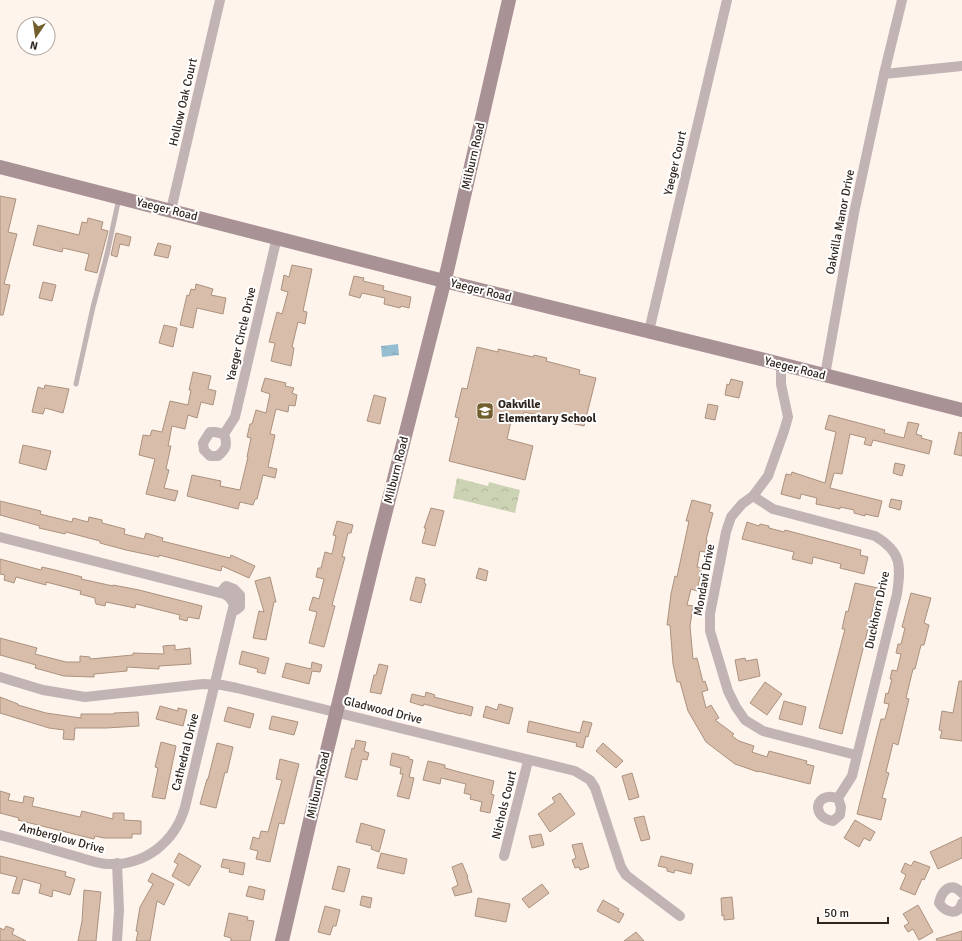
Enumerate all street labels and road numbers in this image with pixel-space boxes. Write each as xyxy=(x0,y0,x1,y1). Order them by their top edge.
street label: Hollow Oak Court xyxy=(166,57,201,148)
street label: Milburn Road xyxy=(458,121,489,191)
street label: Yaeger Court xyxy=(661,129,690,197)
street label: Oakvilla Manor Drive xyxy=(823,168,858,276)
street label: Yaeger Road xyxy=(135,195,199,224)
street label: Yaeger Road xyxy=(449,276,513,305)
street label: Yaeger Circle Drive xyxy=(223,286,260,383)
street label: Yaeger Road xyxy=(763,354,827,383)
street label: Milburn Road xyxy=(381,435,412,505)
street label: Mondavi Drive xyxy=(691,543,718,617)
street label: Duckhorn Drive xyxy=(862,570,893,650)
street label: Gladwood Drive xyxy=(342,693,424,727)
street label: Cathedral Drive xyxy=(169,712,202,793)
street label: Milburn Road xyxy=(303,750,334,820)
street label: Nichols Court xyxy=(489,769,520,841)
street label: Amberglow Drive xyxy=(18,820,106,857)

